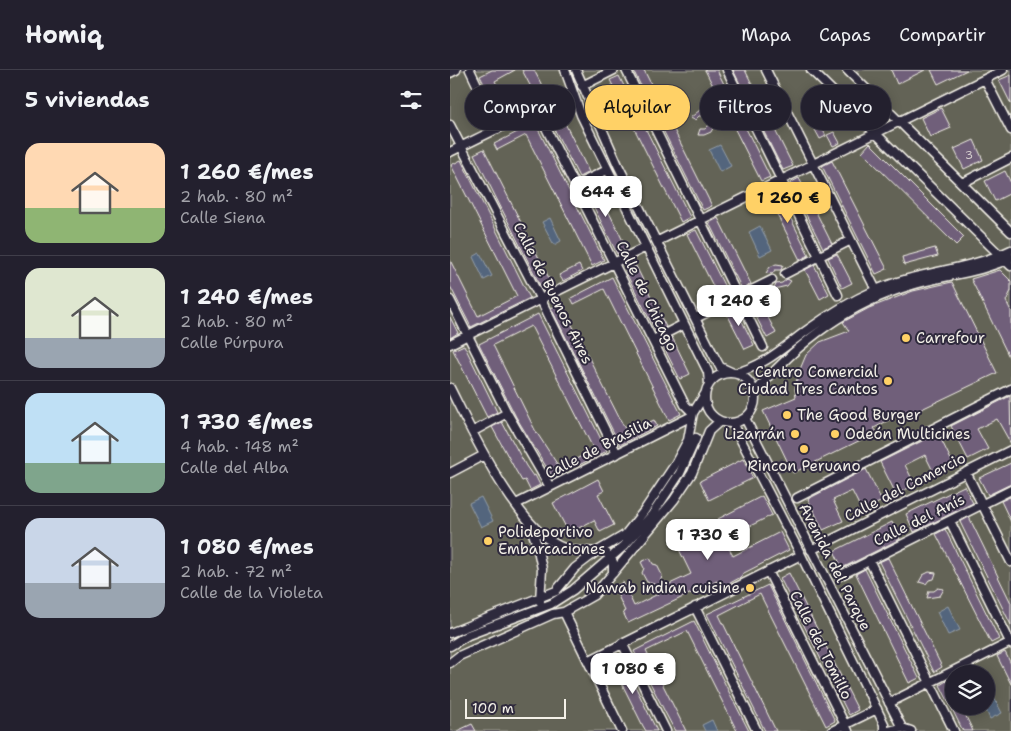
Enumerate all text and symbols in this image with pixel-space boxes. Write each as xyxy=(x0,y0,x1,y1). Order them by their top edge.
text: Homiq xyxy=(25,19,102,51)
text: Mapa xyxy=(741,23,791,47)
text: Capas xyxy=(819,23,871,47)
text: Compartir xyxy=(899,23,986,47)
chip: Comprar xyxy=(465,85,575,130)
chip: Alquilar xyxy=(585,85,690,130)
chip: Filtros xyxy=(700,85,791,130)
chip: Nuevo xyxy=(801,85,891,130)
text: 5 viviendas xyxy=(25,86,150,114)
icon: filters xyxy=(397,86,425,114)
house number: 3 xyxy=(965,147,973,163)
text: 1 260 €/mes xyxy=(180,158,314,186)
icon: home xyxy=(65,163,125,223)
pin: 644 € xyxy=(571,176,641,218)
text: 644 € xyxy=(581,181,631,202)
pin: 1 260 € xyxy=(742,182,834,224)
text: 2 hab. · 80 m² xyxy=(180,186,293,207)
text: 1 260 € xyxy=(757,187,819,208)
text: Calle Siena xyxy=(180,207,265,228)
street label: Calle de Buenos Aires xyxy=(509,219,597,367)
street label: Calle de Chicago xyxy=(612,237,682,355)
text: 1 240 €/mes xyxy=(180,283,313,311)
pin: 1 240 € xyxy=(693,284,785,327)
icon: home xyxy=(65,288,125,348)
text: 1 240 € xyxy=(708,290,770,311)
text: 2 hab. · 80 m² xyxy=(180,311,293,332)
place label: Carrefour xyxy=(916,328,985,348)
text: Calle Púrpura xyxy=(180,332,283,353)
marker: Carrefour xyxy=(900,332,912,344)
place label: Centro Comercial Ciudad Tres Cantos xyxy=(738,362,878,399)
marker: Centro Comercial Ciudad Tres Cantos xyxy=(882,375,894,387)
place label: The Good Burger xyxy=(797,405,921,425)
text: 1 730 €/mes xyxy=(180,408,313,436)
marker: The Good Burger xyxy=(781,409,793,421)
street label: Calle de Brasilia xyxy=(541,412,655,483)
icon: home xyxy=(65,413,125,473)
place label: Lizarrán xyxy=(724,424,785,444)
place label: Odeón Multicines xyxy=(845,424,970,444)
marker: Lizarrán xyxy=(789,428,801,440)
marker: Odeón Multicines xyxy=(829,428,841,440)
text: 4 hab. · 148 m² xyxy=(180,436,299,457)
marker: Rincon Peruano xyxy=(798,443,810,455)
street label: Calle del Comercio xyxy=(841,448,969,526)
place label: Rincon Peruano xyxy=(747,456,861,476)
text: Calle del Alba xyxy=(180,457,288,478)
street label: Calle del Anís xyxy=(870,489,968,551)
street label: Avenida del Parque xyxy=(794,500,876,634)
pin: 1 730 € xyxy=(662,518,754,561)
place label: Polideportivo Embarcaciones xyxy=(498,522,606,559)
text: 1 730 € xyxy=(677,524,739,545)
text: 1 080 €/mes xyxy=(180,533,314,561)
marker: Polideportivo Embarcaciones xyxy=(482,535,494,547)
icon: home xyxy=(65,538,125,598)
text: 2 hab. · 72 m² xyxy=(180,561,292,582)
place label: Nawab indian cuisine xyxy=(585,578,740,598)
text: Calle de la Violeta xyxy=(180,582,323,603)
marker: Nawab indian cuisine xyxy=(744,582,756,594)
street label: Calle del Tomillo xyxy=(785,587,857,703)
pin: 1 080 € xyxy=(587,652,679,695)
text: 1 080 € xyxy=(602,658,664,679)
map controls xyxy=(945,665,995,715)
button: layers xyxy=(945,665,995,715)
scale bar xyxy=(465,696,566,719)
text: 100 m xyxy=(472,699,514,717)

